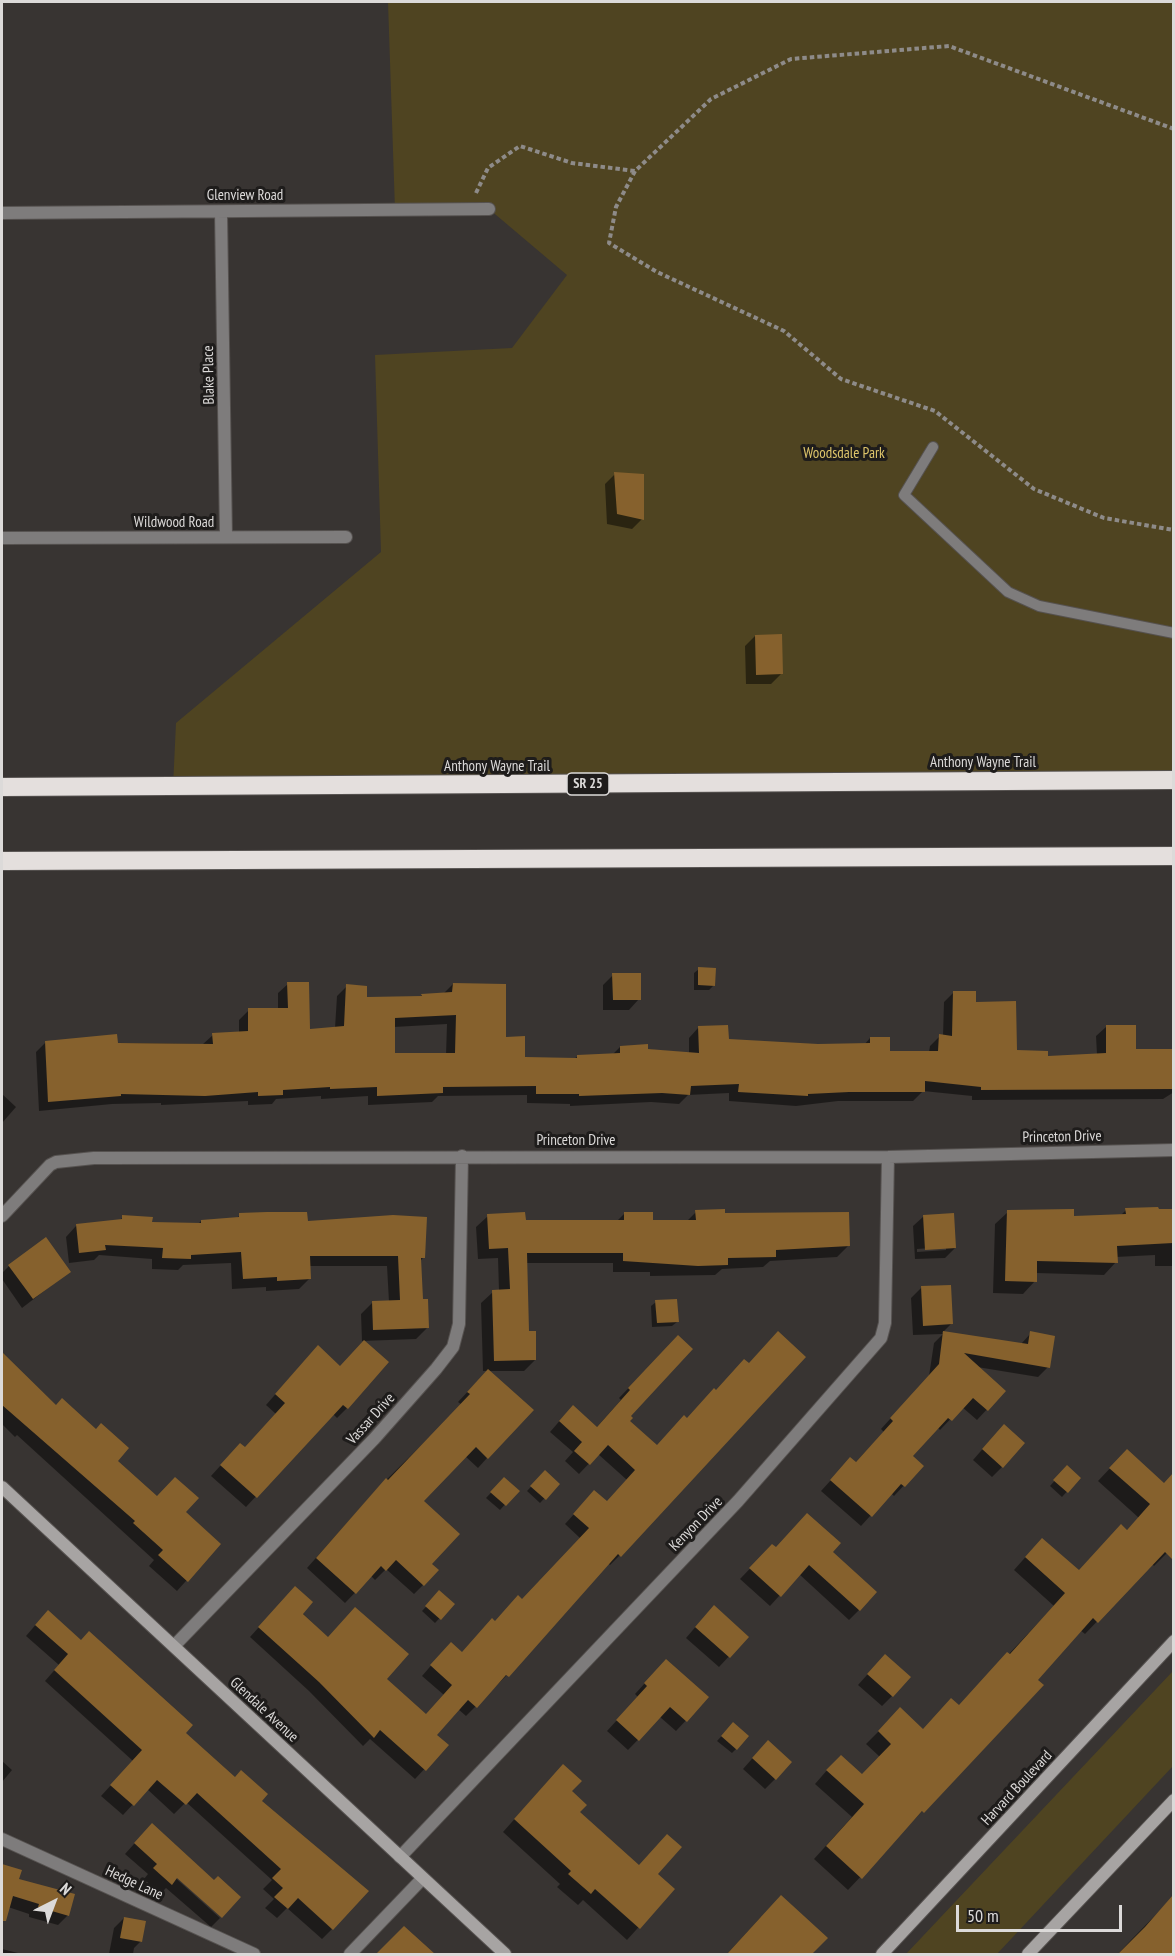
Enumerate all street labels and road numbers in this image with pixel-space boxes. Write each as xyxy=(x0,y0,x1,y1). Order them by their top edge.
street label: Glenview Road xyxy=(207,187,283,205)
street label: Blake Place xyxy=(199,345,219,405)
street label: Wildwood Road xyxy=(134,514,214,532)
street label: Anthony Wayne Trail xyxy=(930,754,1036,772)
street label: Anthony Wayne Trail xyxy=(444,758,550,776)
road number: SR 25 xyxy=(567,773,609,795)
street label: Princeton Drive xyxy=(1022,1127,1102,1147)
street label: Princeton Drive xyxy=(536,1132,616,1150)
street label: Vassar Drive xyxy=(343,1390,399,1448)
street label: Kenyon Drive xyxy=(666,1493,726,1555)
street label: Glendale Avenue xyxy=(226,1674,302,1746)
street label: Harvard Boulevard xyxy=(978,1747,1056,1829)
street label: Hedge Lane xyxy=(102,1862,166,1904)

